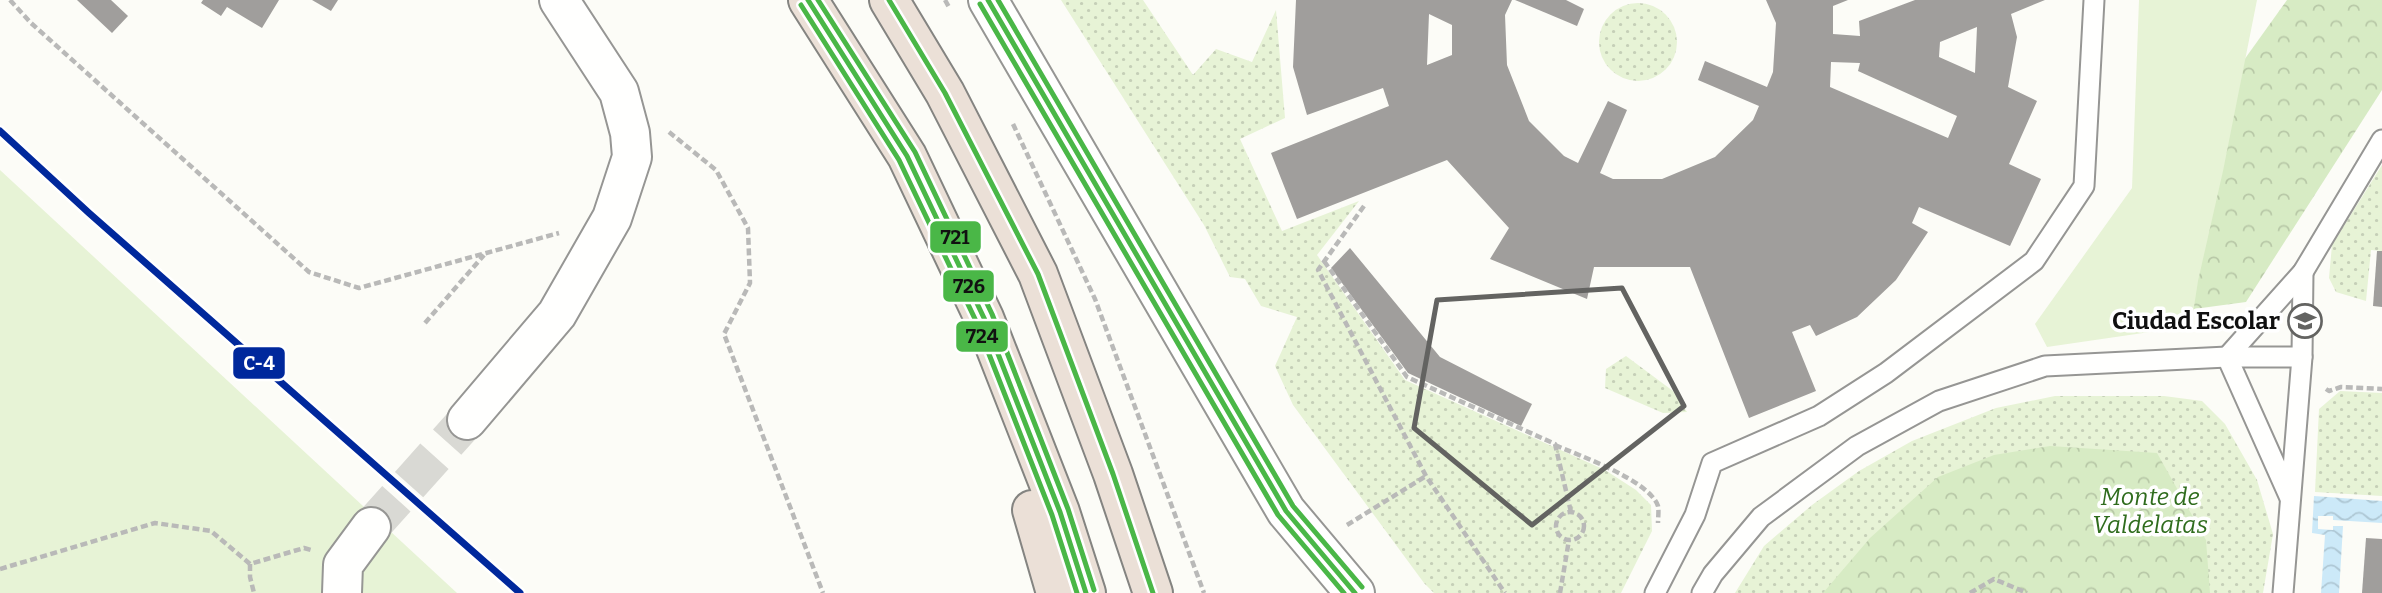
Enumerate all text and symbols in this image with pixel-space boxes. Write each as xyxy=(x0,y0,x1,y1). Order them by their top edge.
line badge: 721 xyxy=(929,220,982,254)
text: 721 xyxy=(940,226,970,249)
line badge: 726 xyxy=(942,269,995,303)
text: 726 xyxy=(953,275,985,298)
school or university icon: Ciudad Escolar xyxy=(2286,302,2324,340)
place label: Ciudad Escolar xyxy=(2112,307,2280,335)
line badge: 724 xyxy=(955,320,1009,353)
text: 724 xyxy=(966,325,999,348)
line badge: C-4 xyxy=(232,346,286,380)
text: C-4 xyxy=(243,352,275,375)
park label: Monte de Valdelatas xyxy=(2092,483,2208,539)

